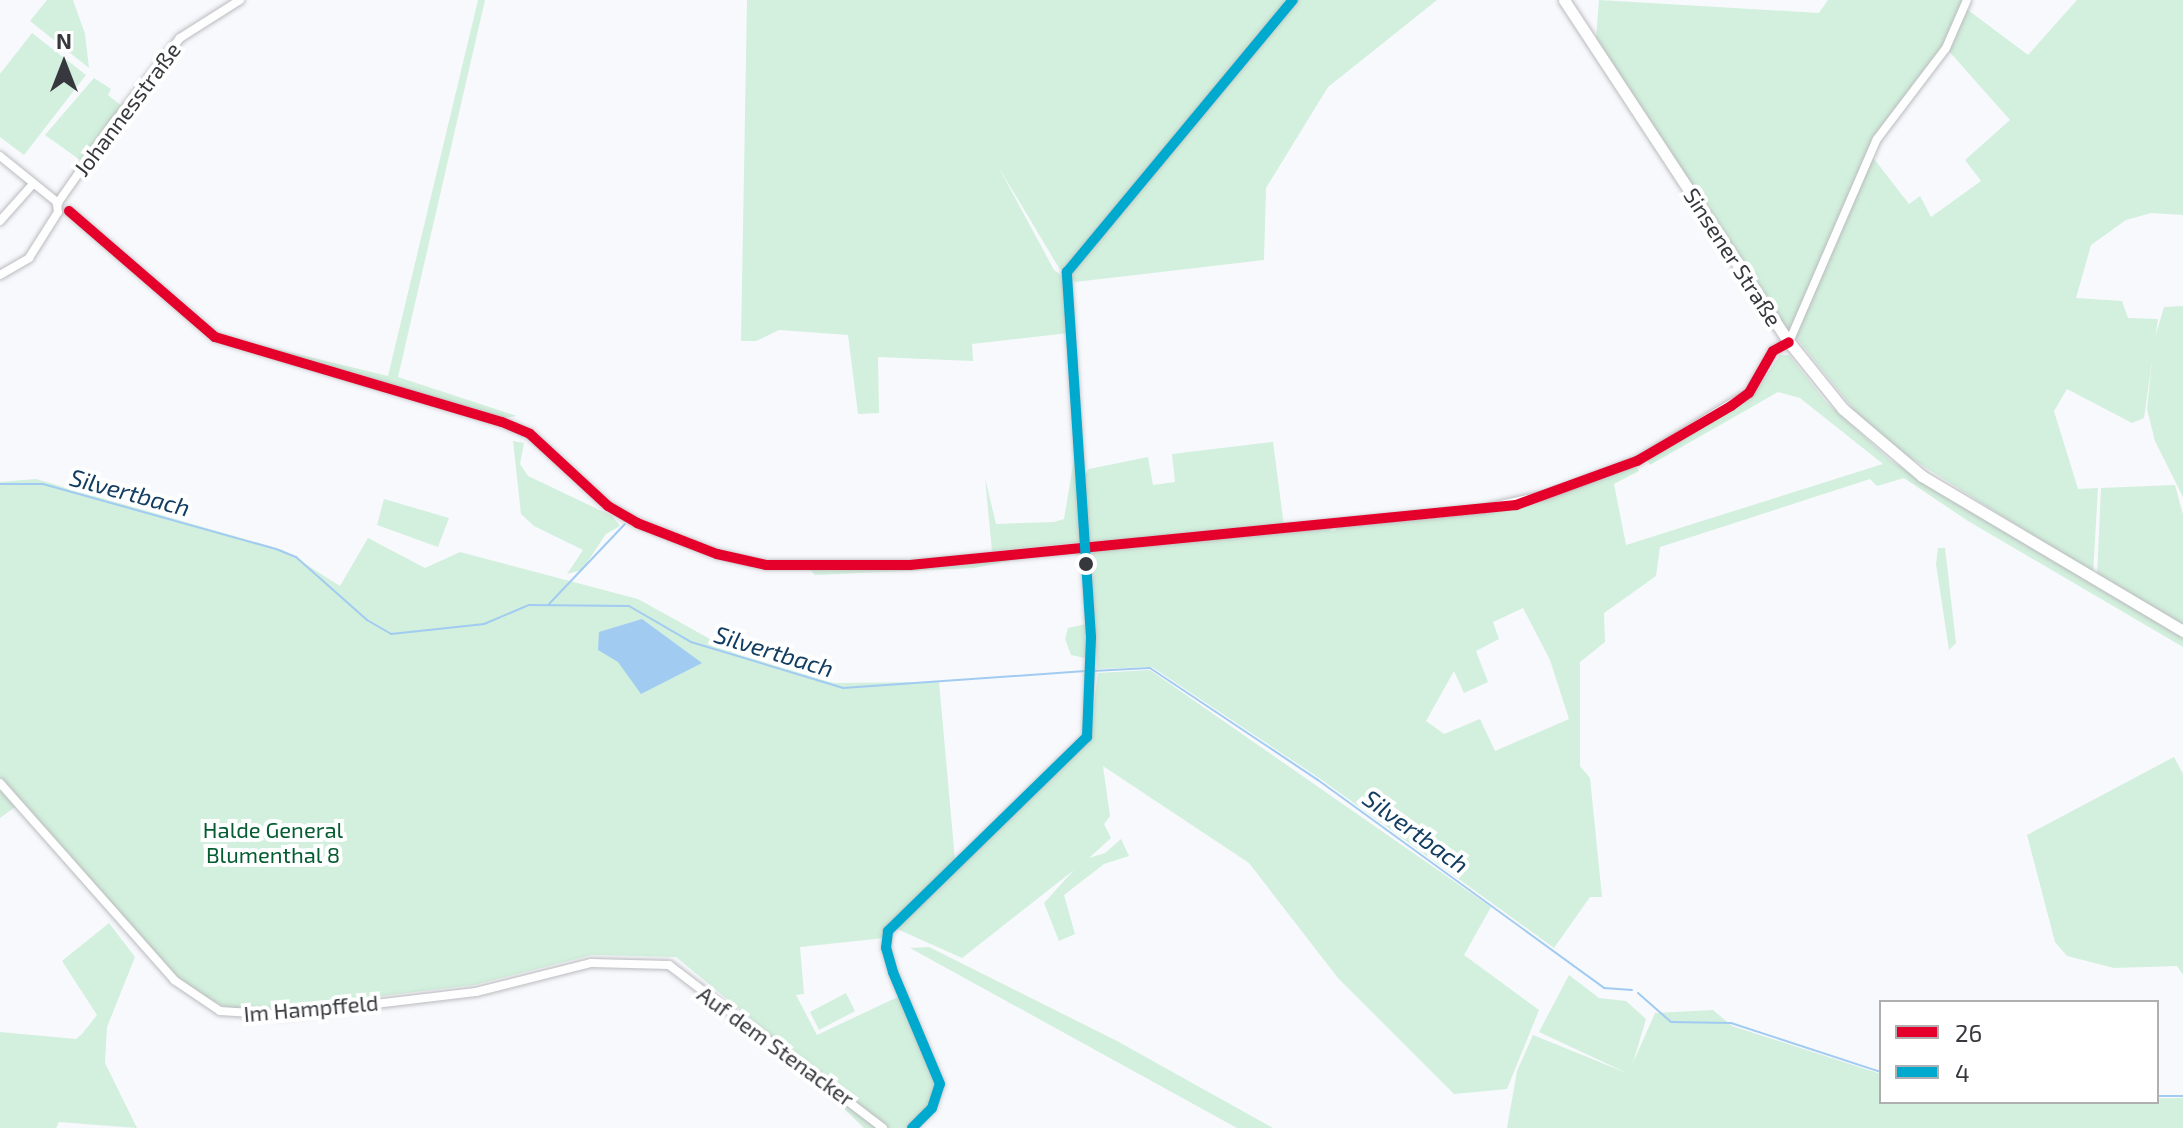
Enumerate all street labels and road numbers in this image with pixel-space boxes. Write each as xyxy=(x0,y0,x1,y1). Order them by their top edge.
street label: Johannesstraße xyxy=(68,37,186,181)
street label: Sinsener Straße xyxy=(1678,183,1788,331)
street label: Auf dem Stenacker xyxy=(692,980,860,1112)
street label: Im Hampffeld xyxy=(243,989,379,1027)

